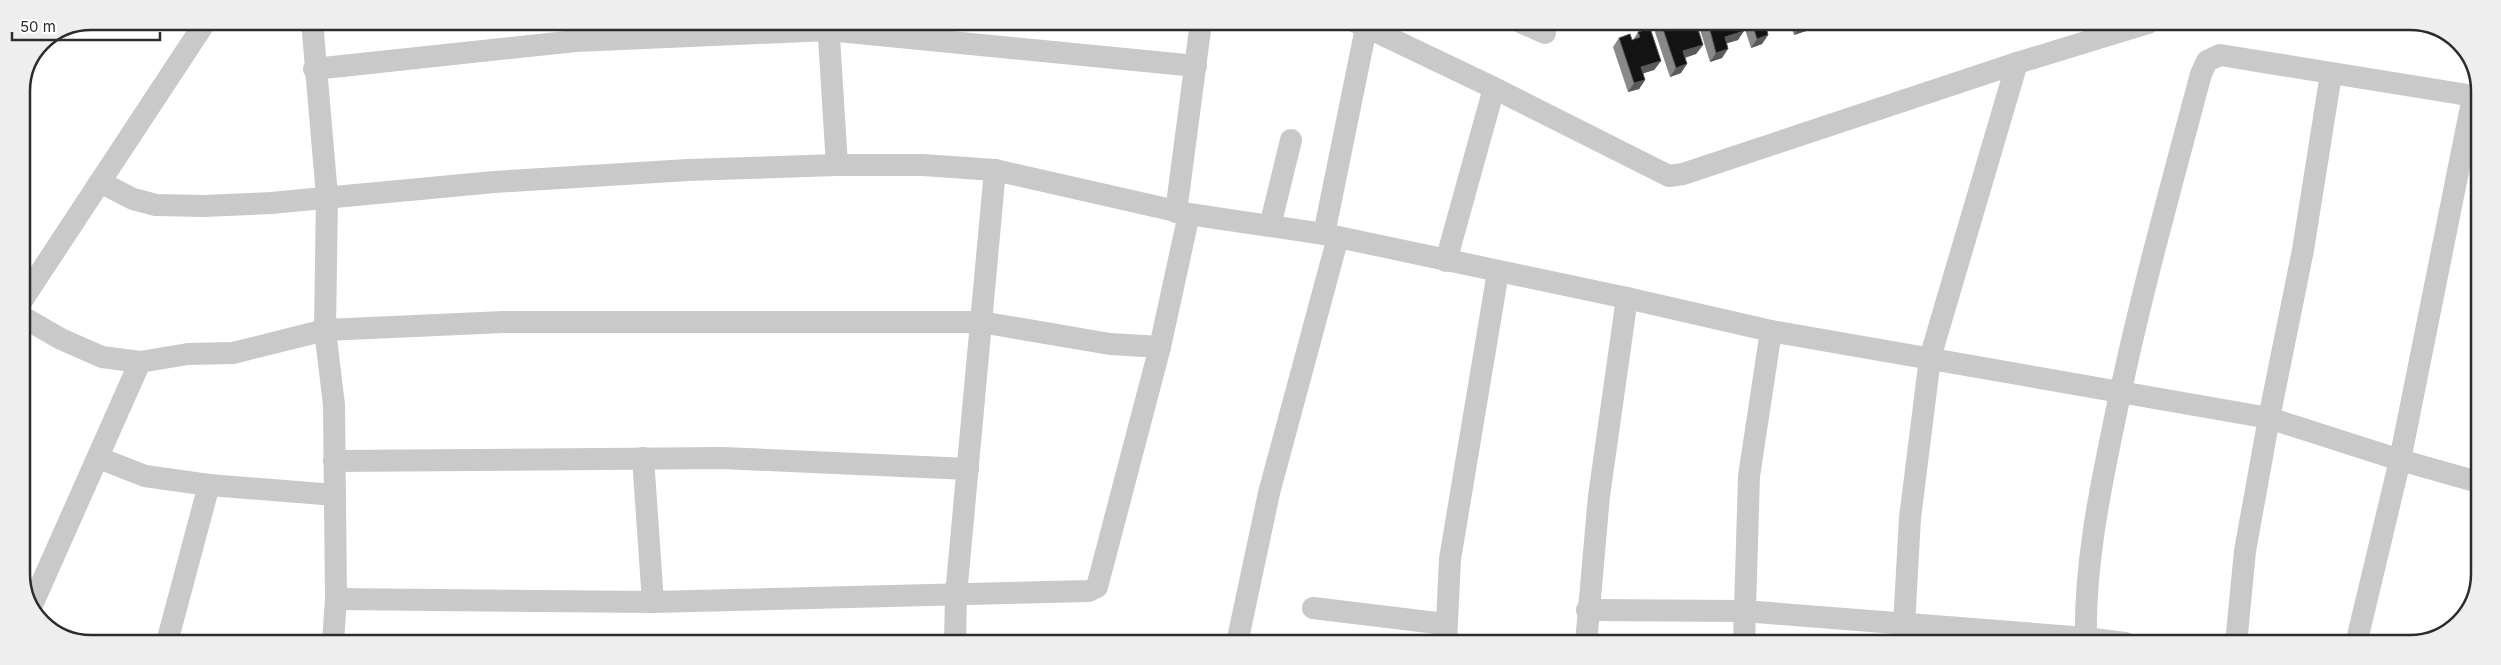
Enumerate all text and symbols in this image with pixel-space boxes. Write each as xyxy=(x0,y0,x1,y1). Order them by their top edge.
scale bar xyxy=(12,10,160,42)
text: 50 m xyxy=(20,17,56,36)

